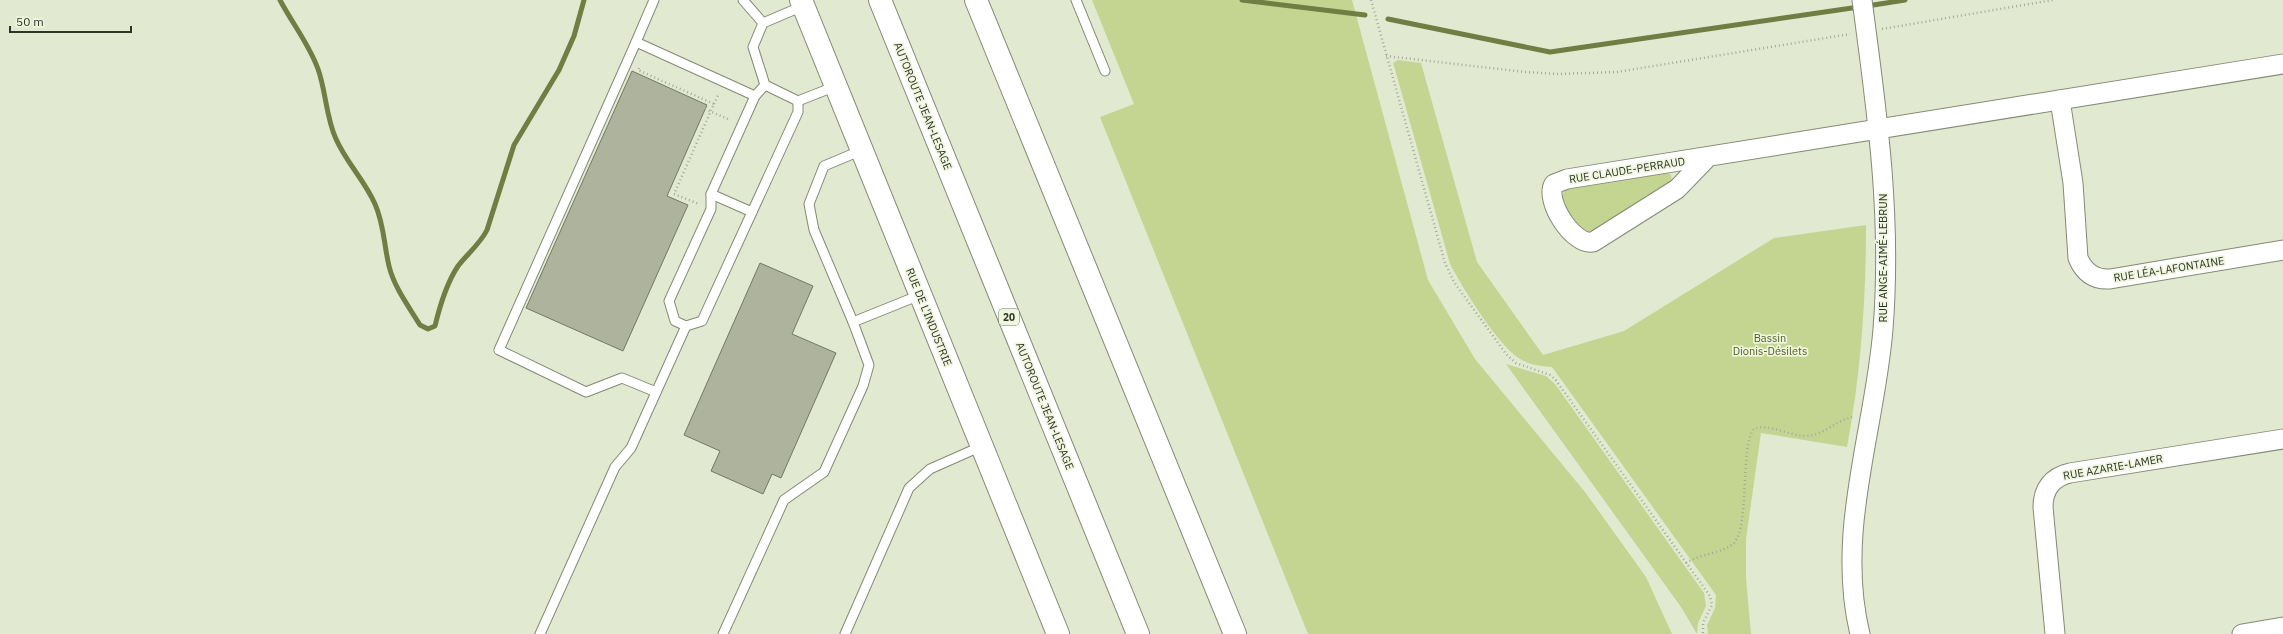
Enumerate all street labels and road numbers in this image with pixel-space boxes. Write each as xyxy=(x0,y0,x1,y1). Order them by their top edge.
street label: AUTOROUTE JEAN-LESAGE xyxy=(891,40,955,172)
street label: RUE CLAUDE-PERRAUD xyxy=(1568,154,1686,186)
street label: RUE ANGE-AIMÉ-LEBRUN xyxy=(1876,194,1890,322)
street label: RUE LÉA-LAFONTAINE xyxy=(2113,253,2225,285)
street label: RUE DE L'INDUSTRIE xyxy=(903,266,955,368)
road number: 20 xyxy=(999,309,1019,325)
street label: AUTOROUTE JEAN-LESAGE xyxy=(1013,340,1077,472)
street label: RUE AZARIE-LAMER xyxy=(2062,451,2164,483)

